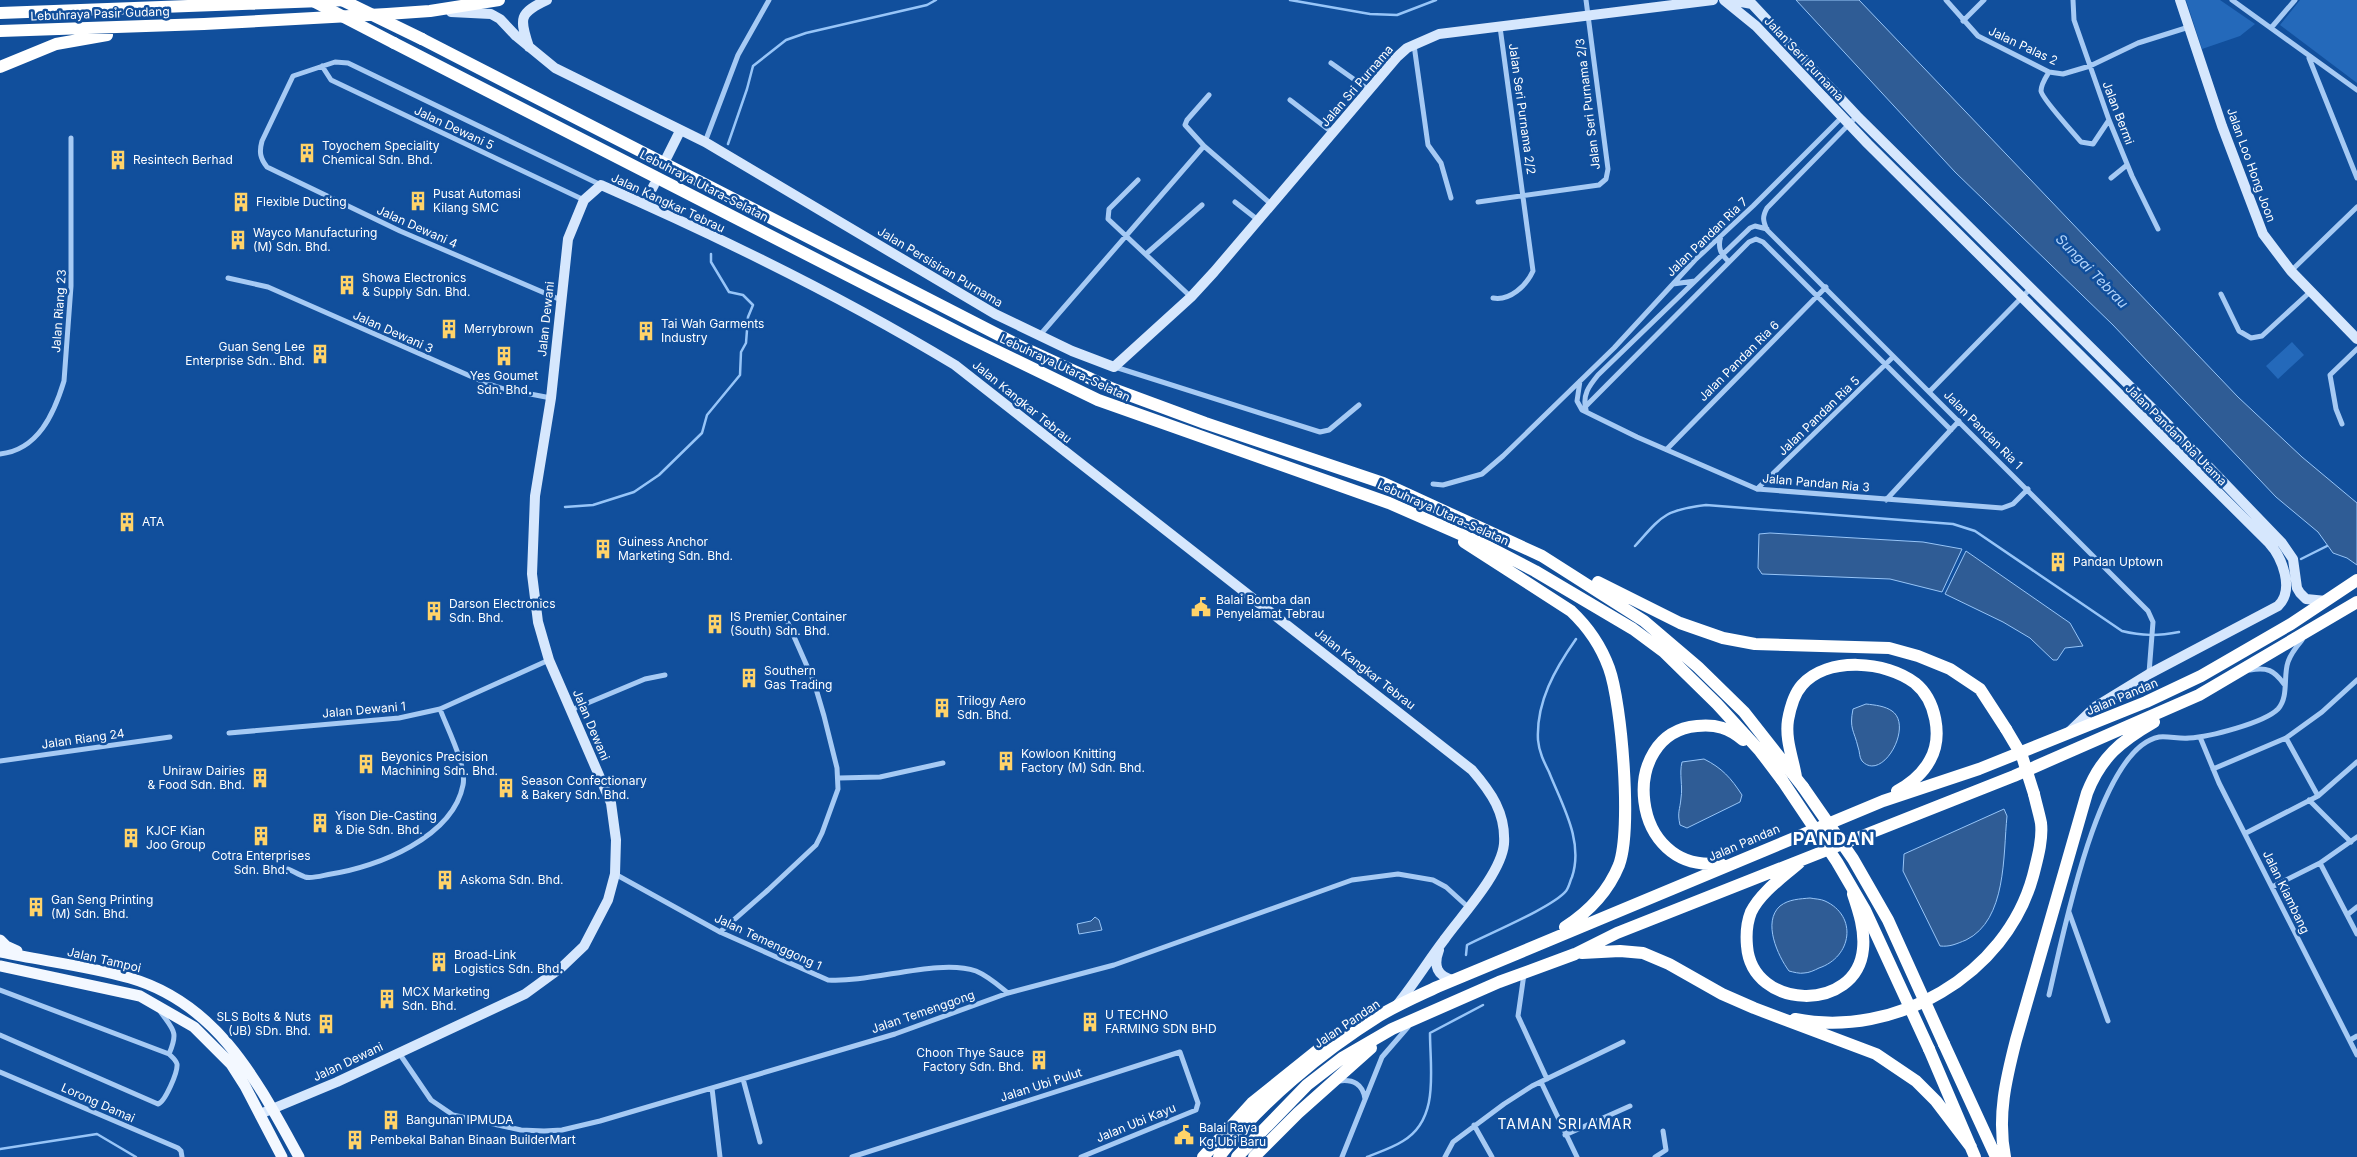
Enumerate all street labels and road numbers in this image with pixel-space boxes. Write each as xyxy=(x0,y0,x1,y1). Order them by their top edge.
street label: Lebuhraya Pasir Gudang xyxy=(30,4,170,23)
street label: Jalan Seri Purnama xyxy=(1761,13,1847,104)
street label: Jalan Palas 2 xyxy=(1986,23,2060,68)
street label: Jalan Seri Purnama 2/3 xyxy=(1572,37,1603,171)
street label: Jalan Sri Purnama xyxy=(1317,42,1396,129)
street label: Jalan Seri Purnama 2/2 xyxy=(1506,42,1539,175)
street label: Jalan Bermi xyxy=(2100,79,2137,147)
street label: Jalan Dewani 5 xyxy=(412,102,497,153)
street label: Jalan Loo Hong Joon xyxy=(2224,106,2279,224)
street label: Lebuhraya Utara–Selatan xyxy=(637,147,771,225)
street label: Jalan Kangkar Tebrau xyxy=(609,170,727,235)
street label: Jalan Pandan Ria 7 xyxy=(1663,194,1751,279)
street label: Jalan Dewani 4 xyxy=(374,202,460,251)
street label: Jalan Persisiran Purnama xyxy=(875,223,1006,310)
street label: Jalan Riang 23 xyxy=(48,269,69,353)
street label: Jalan Dewani xyxy=(534,280,557,357)
street label: Jalan Dewani 3 xyxy=(351,307,436,356)
street label: Jalan Pandan Ria 6 xyxy=(1695,317,1782,404)
street label: Lebuhraya Utara–Selatan xyxy=(998,331,1133,404)
street label: Jalan Kangkar Tebrau xyxy=(970,357,1075,446)
street label: Jalan Pandan Ria 5 xyxy=(1775,373,1863,458)
street label: Jalan Pandan Ria Utama xyxy=(2122,381,2230,489)
street label: Jalan Pandan Ria 1 xyxy=(1941,387,2026,472)
street label: Jalan Pandan Ria 3 xyxy=(1762,470,1870,495)
street label: Lebuhraya Utara–Selatan xyxy=(1375,477,1511,548)
street label: Jalan Kangkar Tebrau xyxy=(1312,625,1419,713)
street label: Jalan Pandan xyxy=(2084,675,2160,718)
street label: Jalan Dewani xyxy=(570,687,613,763)
street label: Jalan Dewani 1 xyxy=(321,698,406,721)
street label: Jalan Riang 24 xyxy=(40,725,126,752)
street label: Jalan Pandan xyxy=(1706,821,1782,864)
street label: Jalan Kiambang xyxy=(2260,848,2313,936)
street label: Jalan Temenggong 1 xyxy=(712,910,824,973)
street label: Jalan Tampoi xyxy=(66,944,143,975)
street label: Jalan Temenggong xyxy=(869,987,977,1036)
street label: Jalan Pandan xyxy=(1311,996,1383,1051)
street label: Jalan Dewani xyxy=(310,1039,385,1084)
street label: Jalan Ubi Pulut xyxy=(998,1064,1084,1105)
street label: Lorong Damai xyxy=(59,1080,137,1125)
street label: Jalan Ubi Kayu xyxy=(1094,1100,1178,1145)

